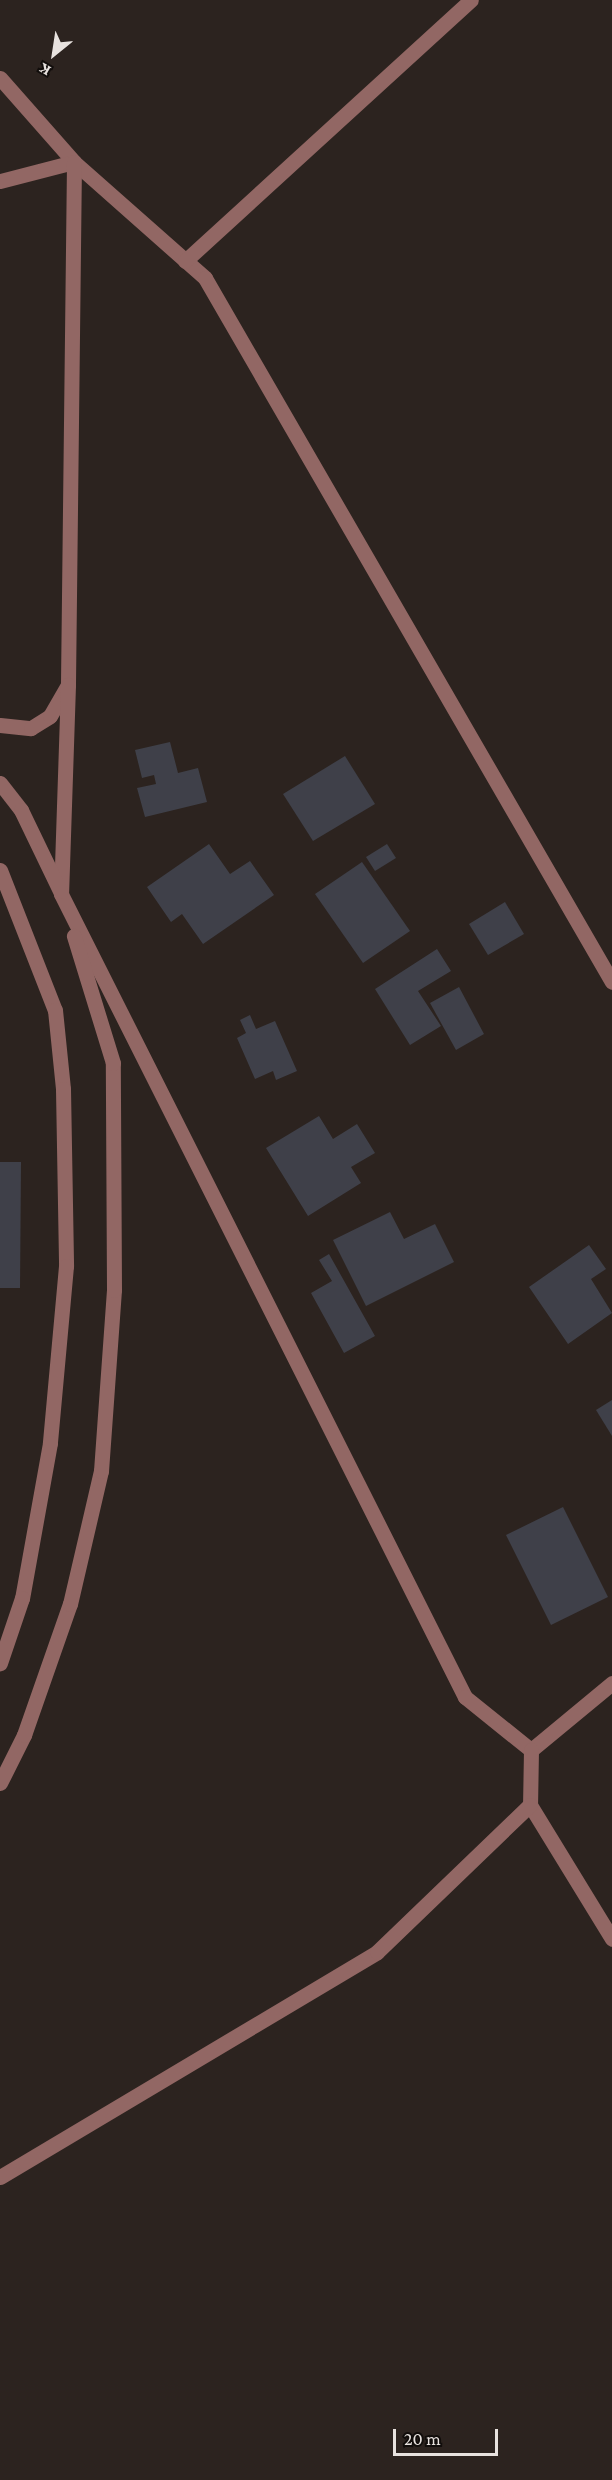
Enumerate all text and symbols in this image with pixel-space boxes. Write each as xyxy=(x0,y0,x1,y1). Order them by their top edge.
north arrow xyxy=(24,24,84,84)
text: K xyxy=(36,60,53,80)
scale bar xyxy=(396,2417,501,2455)
text: 20 m xyxy=(404,2429,441,2449)

